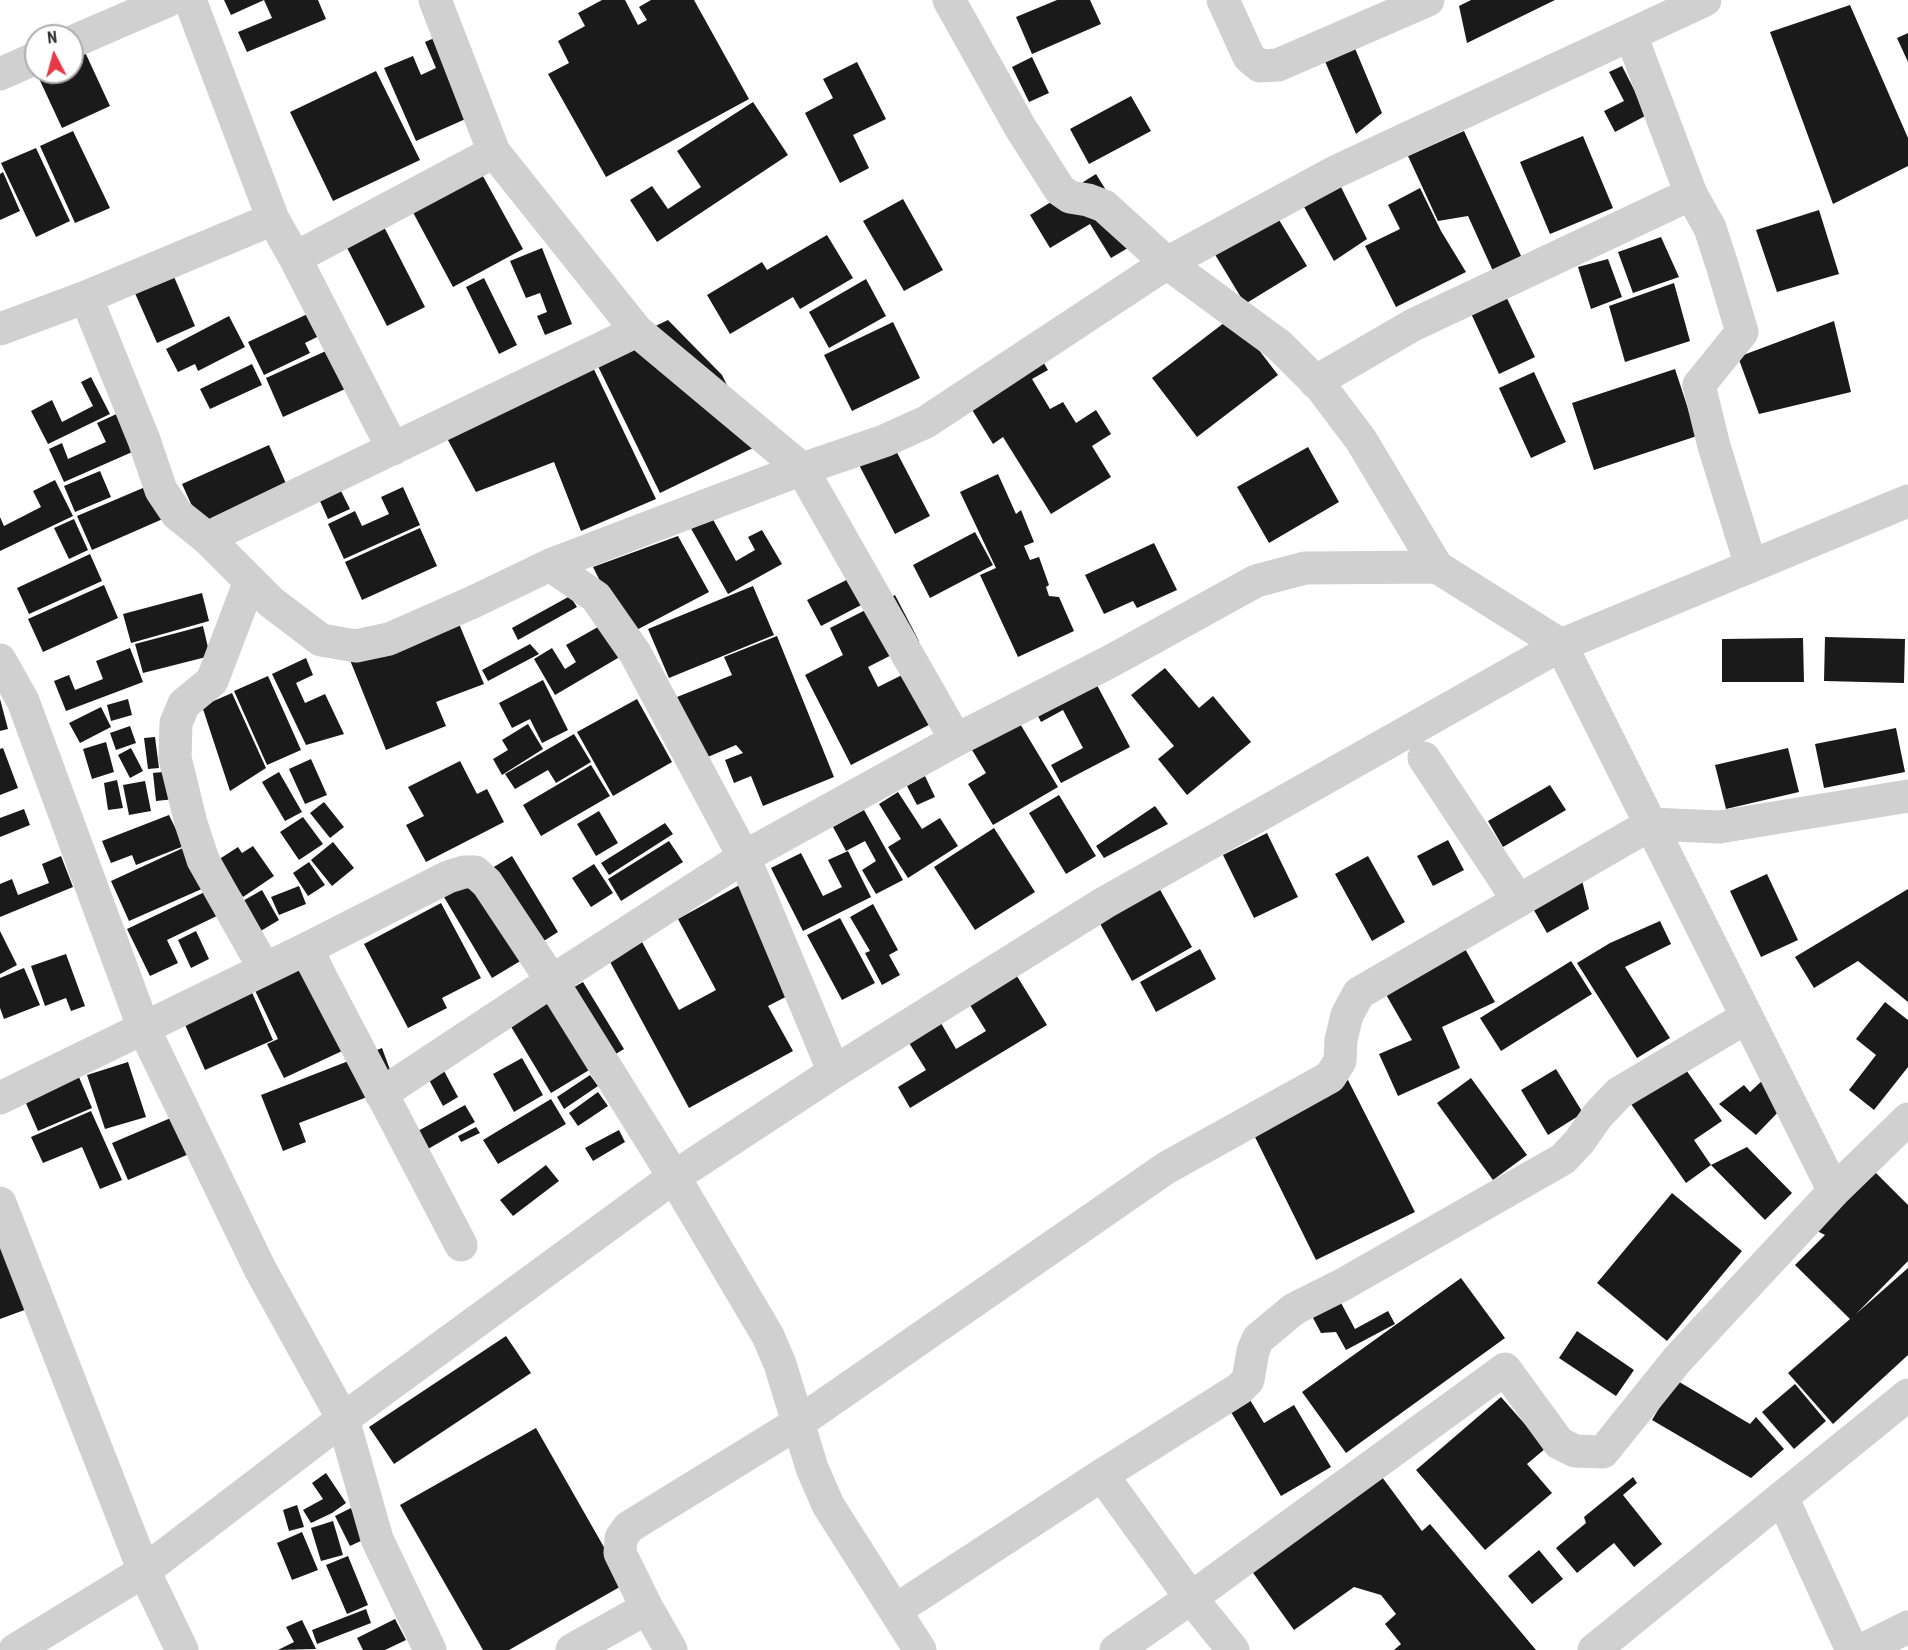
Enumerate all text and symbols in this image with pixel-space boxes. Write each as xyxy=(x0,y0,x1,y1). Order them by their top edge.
north arrow xyxy=(24,24,84,84)
text: N xyxy=(46,28,58,48)

